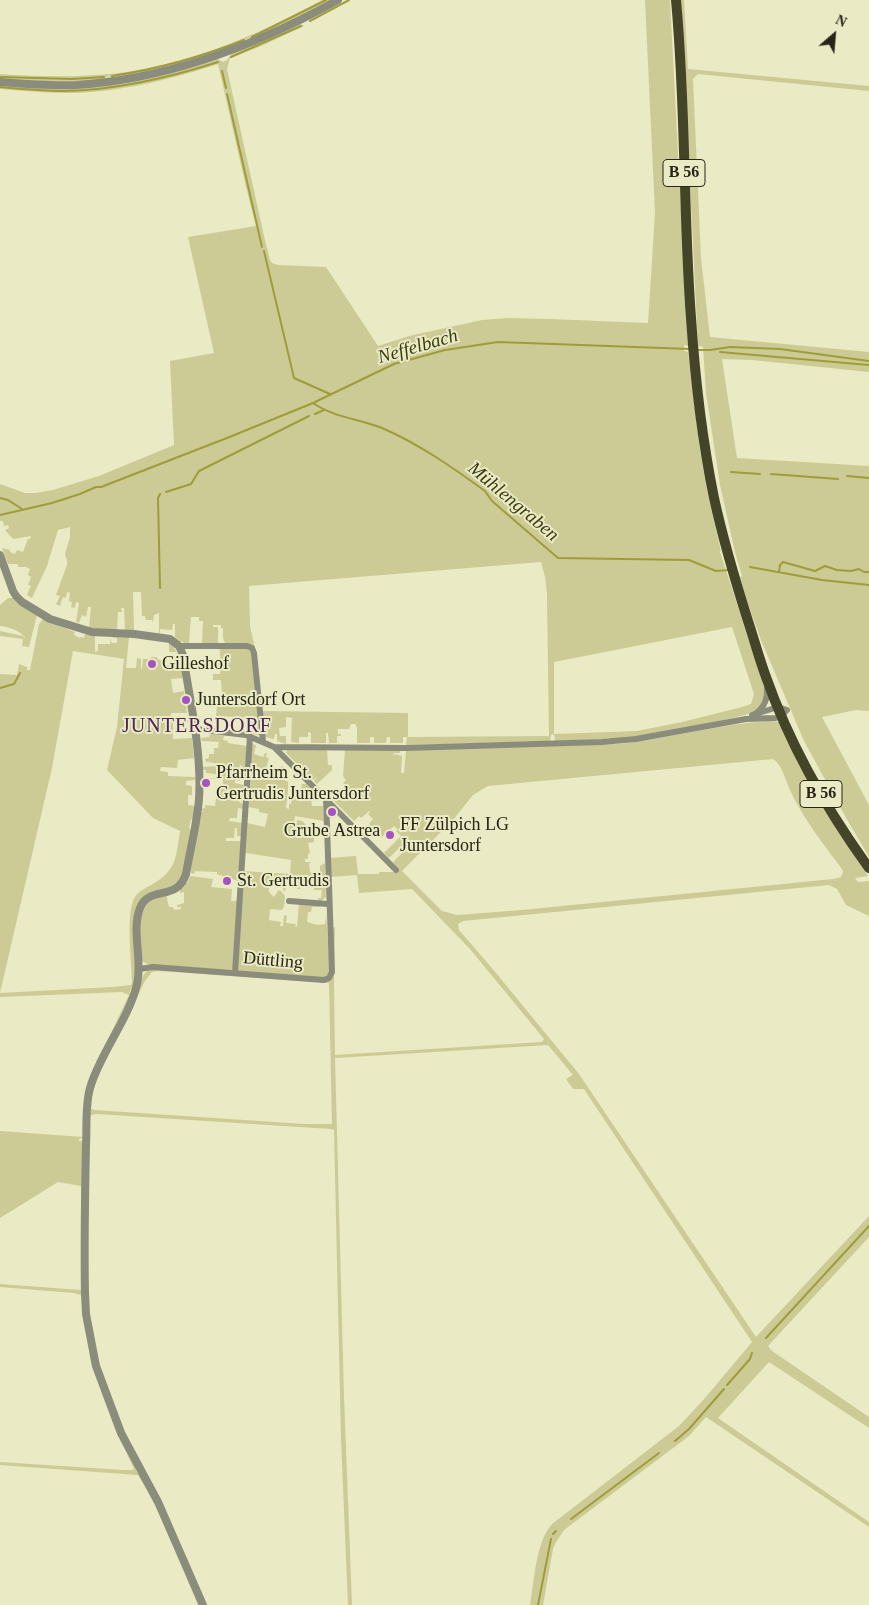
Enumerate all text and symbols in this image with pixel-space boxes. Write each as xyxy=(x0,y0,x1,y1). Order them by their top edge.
north arrow xyxy=(809,10,859,60)
text: N xyxy=(833,12,849,30)
road number: B 56 xyxy=(663,160,705,187)
water label: Neffelbach xyxy=(375,325,461,369)
water label: Mühlengraben xyxy=(463,457,563,547)
place label: Gilleshof xyxy=(162,653,229,675)
marker: Gilleshof xyxy=(146,658,158,670)
place label: Juntersdorf Ort xyxy=(196,689,305,711)
marker: Juntersdorf Ort xyxy=(180,694,192,706)
district label: JUNTERSDORF xyxy=(121,715,273,739)
place label: Pfarrheim St. Gertrudis Juntersdorf xyxy=(216,762,369,804)
marker: Pfarrheim St. Gertrudis Juntersdorf xyxy=(200,777,212,789)
road number: B 56 xyxy=(800,781,842,808)
marker: Grube Astrea xyxy=(326,806,338,818)
place label: FF Zülpich LG Juntersdorf xyxy=(400,814,509,856)
place label: Grube Astrea xyxy=(284,820,380,842)
marker: FF Zülpich LG Juntersdorf xyxy=(384,829,396,841)
place label: St. Gertrudis xyxy=(237,870,329,892)
marker: St. Gertrudis xyxy=(221,875,233,887)
street label: Düttling xyxy=(242,948,304,974)

